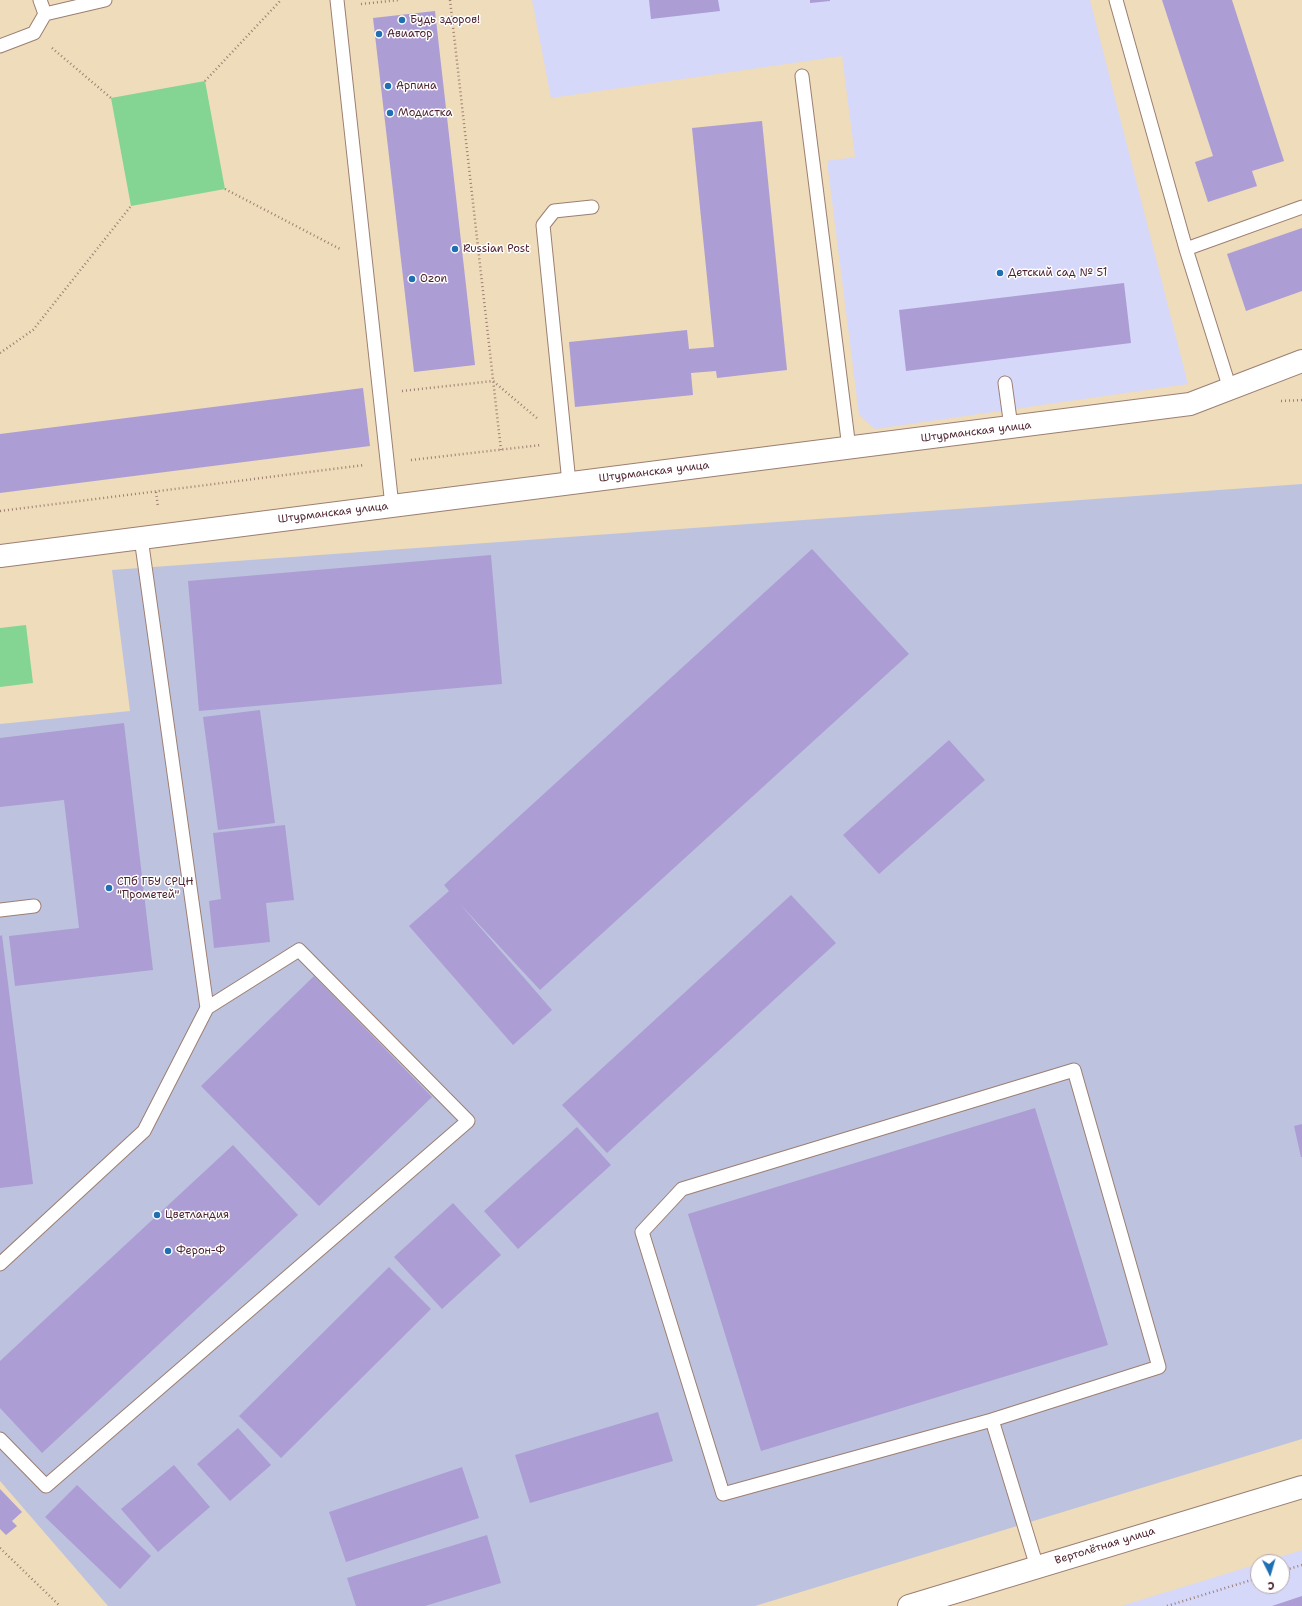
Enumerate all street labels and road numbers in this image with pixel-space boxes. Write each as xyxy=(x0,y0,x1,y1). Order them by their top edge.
street label: Штурманская улица xyxy=(920,419,1032,445)
street label: Штурманская улица xyxy=(598,459,710,485)
street label: Штурманская улица xyxy=(277,500,389,526)
street label: Вертолётная улица xyxy=(1053,1524,1157,1568)

